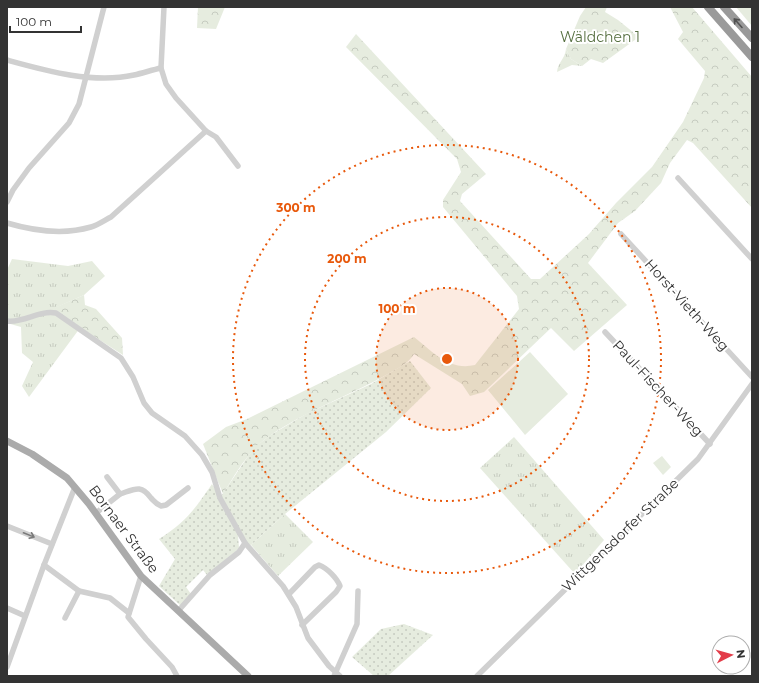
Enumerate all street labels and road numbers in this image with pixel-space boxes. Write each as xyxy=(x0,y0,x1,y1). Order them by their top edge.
street label: Horst-Vieth-Weg xyxy=(641,255,733,355)
street label: Paul-Fischer-Weg xyxy=(609,336,707,440)
street label: Wittgensdorfer Straße xyxy=(558,474,682,596)
street label: Bornaer Straße xyxy=(85,481,163,577)

